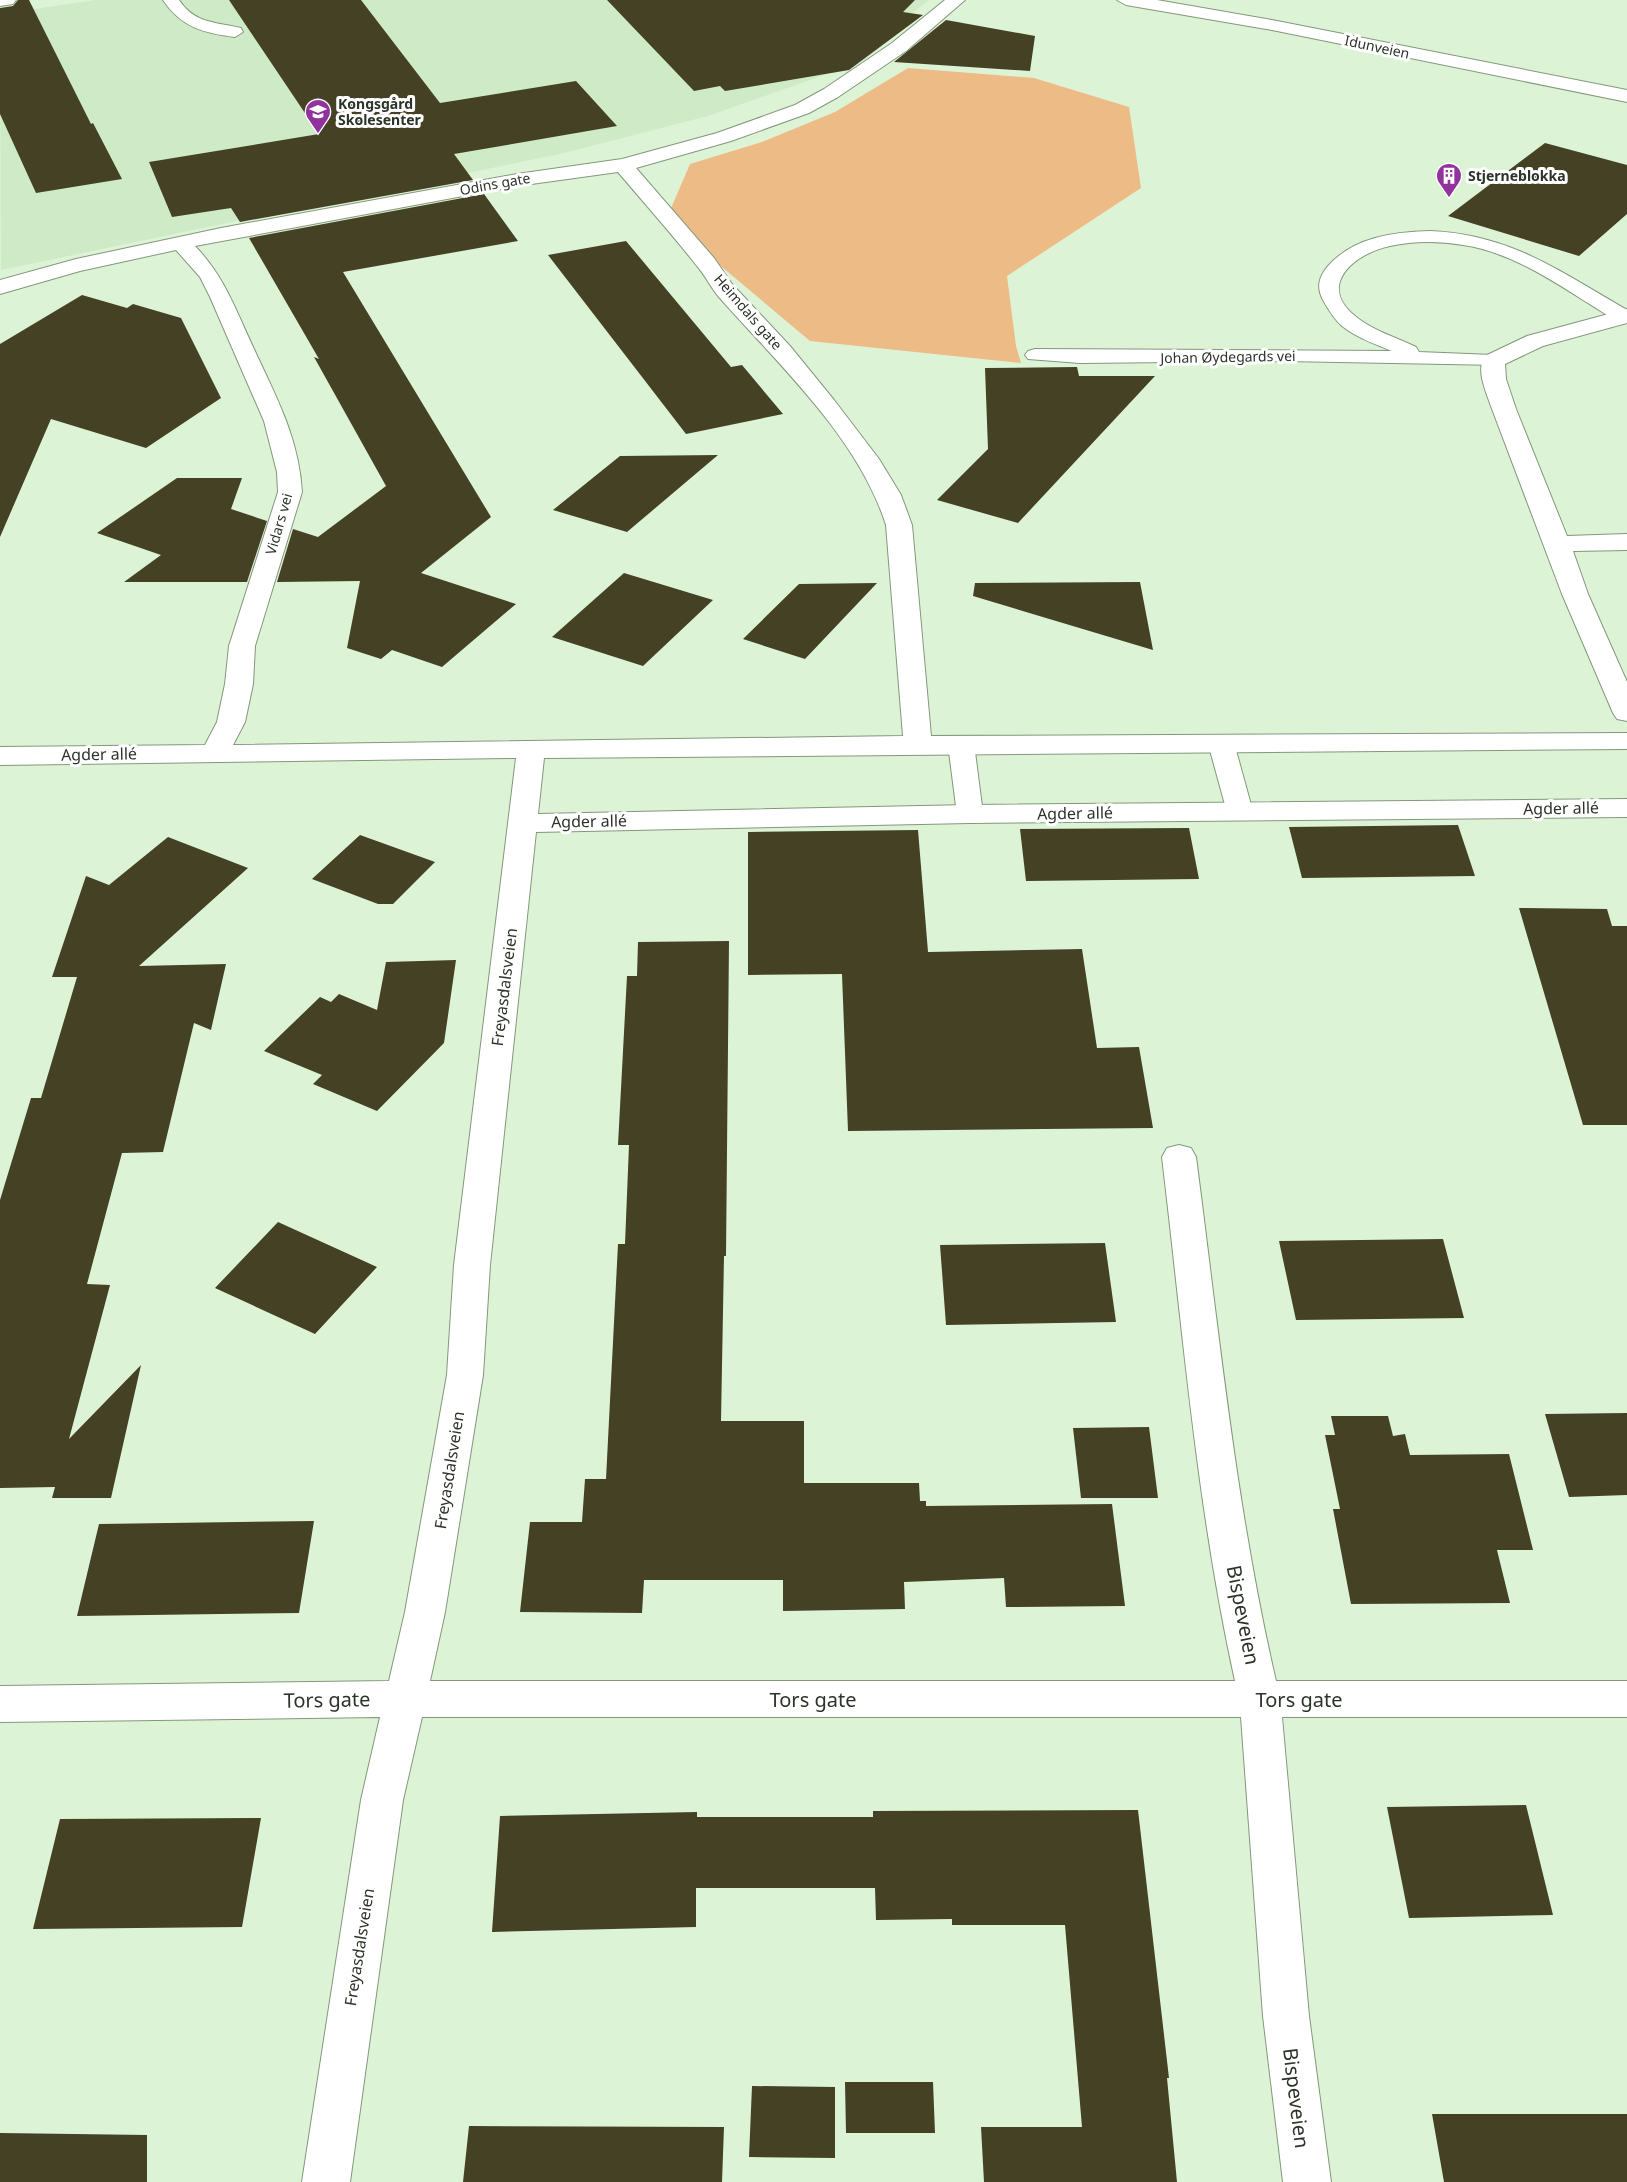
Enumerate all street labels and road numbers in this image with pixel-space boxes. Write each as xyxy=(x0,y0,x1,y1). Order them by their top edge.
street label: Idunveien xyxy=(1343,30,1411,63)
street label: Odins gate xyxy=(458,168,532,199)
street label: Heimdals gate xyxy=(710,270,787,354)
street label: Johan Øydegards vei xyxy=(1158,346,1296,367)
street label: Vidars vei xyxy=(261,491,296,557)
street label: Agder allé xyxy=(61,742,137,766)
street label: Agder allé xyxy=(1523,796,1599,820)
street label: Agder allé xyxy=(1037,801,1113,825)
street label: Agder allé xyxy=(551,809,627,833)
street label: Freyasdalsveien xyxy=(486,927,522,1047)
street label: Freyasdalsveien xyxy=(429,1410,469,1530)
street label: Bispeveien xyxy=(1221,1563,1266,1667)
street label: Tors gate xyxy=(283,1685,371,1714)
street label: Tors gate xyxy=(770,1686,856,1713)
street label: Tors gate xyxy=(1256,1686,1342,1713)
street label: Freyasdalsveien xyxy=(339,1887,379,2007)
street label: Bispeveien xyxy=(1277,2046,1316,2150)

